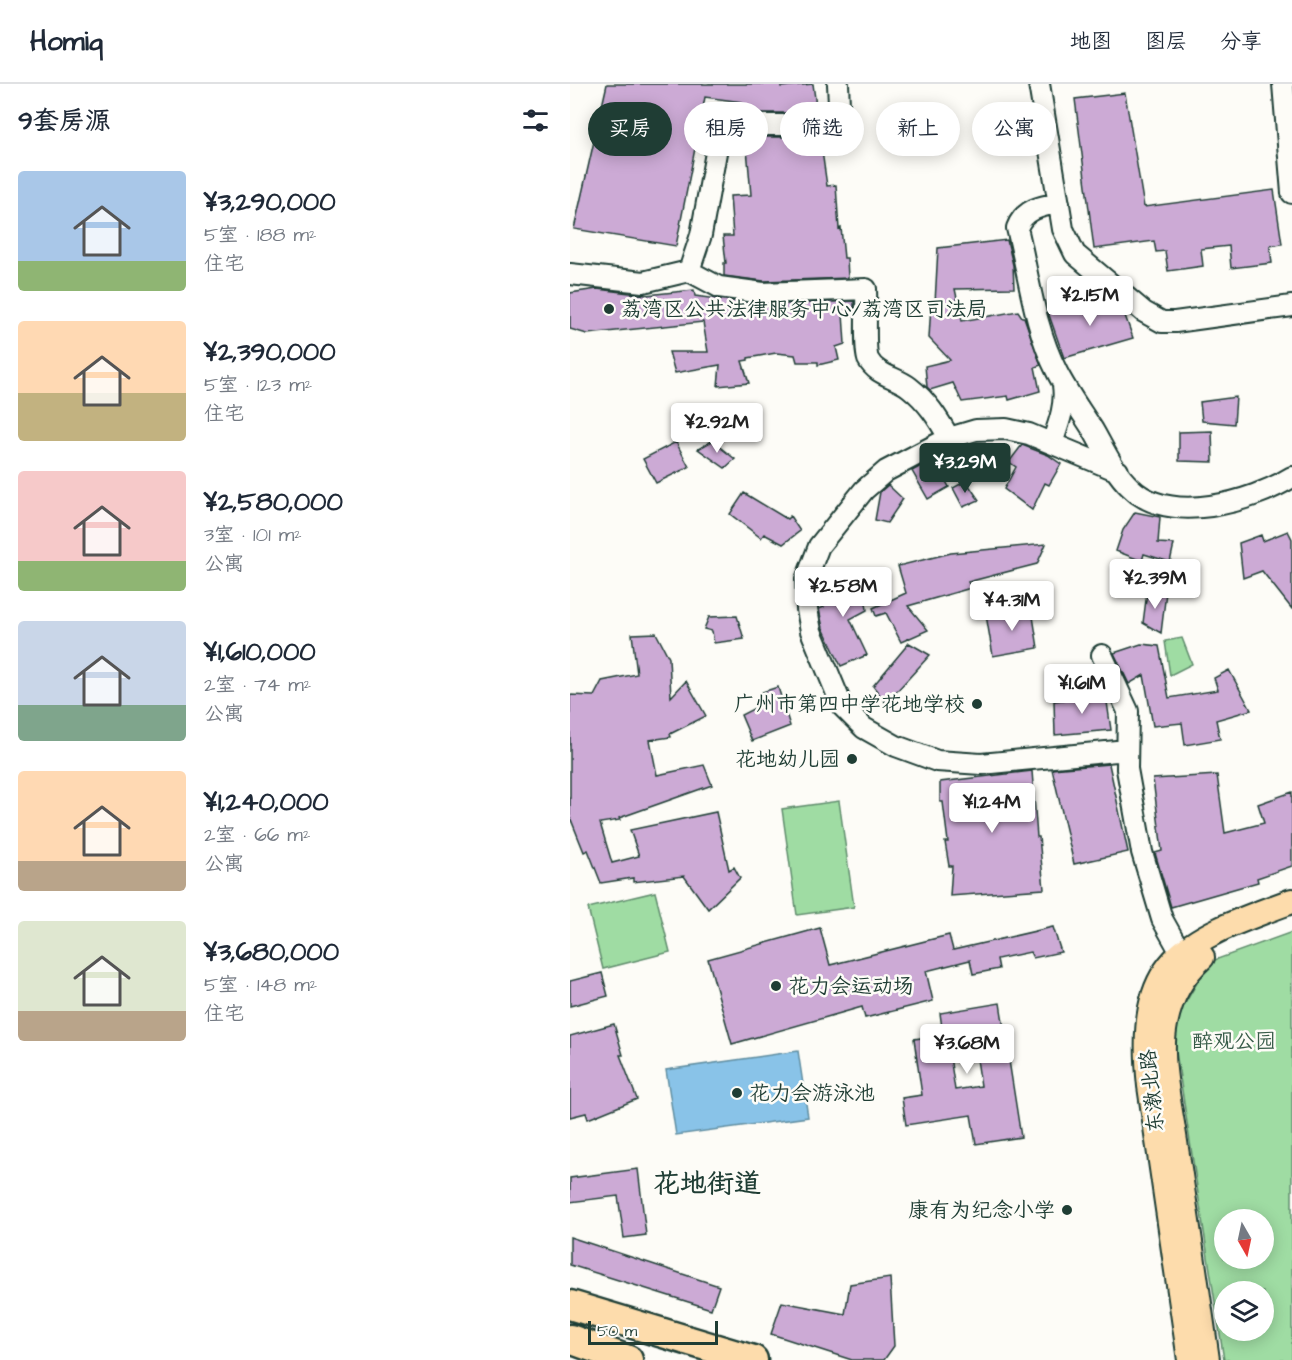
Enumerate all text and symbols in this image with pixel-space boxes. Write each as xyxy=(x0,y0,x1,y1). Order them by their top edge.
text: Homiq xyxy=(30,22,103,61)
text: 地图 xyxy=(1070,27,1112,56)
text: 图层 xyxy=(1145,27,1187,56)
text: 分享 xyxy=(1220,27,1262,56)
chip: 买房 xyxy=(588,102,672,156)
chip: 租房 xyxy=(684,102,768,156)
chip: 筛选 xyxy=(780,102,864,156)
chip: 新上 xyxy=(876,102,960,156)
chip: 公寓 xyxy=(972,102,1056,156)
text: 9套房源 xyxy=(18,103,111,139)
icon: filters xyxy=(519,104,552,137)
text: ¥3,290,000 xyxy=(204,184,336,220)
icon: home xyxy=(66,195,138,267)
text: 5室 · 188 m² xyxy=(204,221,317,249)
text: 住宅 xyxy=(204,250,244,278)
pin: ¥2.15M xyxy=(1041,276,1139,327)
text: ¥2.15M xyxy=(1061,281,1119,309)
place label: 荔湾区公共法律服务中心/荔湾区司法局 xyxy=(621,295,988,324)
marker: 荔湾区公共法律服务中心/荔湾区司法局 xyxy=(602,302,616,316)
text: ¥2,390,000 xyxy=(204,334,336,370)
icon: home xyxy=(66,345,138,417)
text: 5室 · 123 m² xyxy=(204,371,312,399)
text: 住宅 xyxy=(204,400,244,428)
pin: ¥2.92M xyxy=(668,403,766,454)
text: ¥2.92M xyxy=(685,408,749,436)
pin: ¥3.29M xyxy=(916,443,1014,494)
text: ¥3.29M xyxy=(933,448,997,476)
text: ¥2,580,000 xyxy=(204,484,343,520)
icon: home xyxy=(66,495,138,567)
text: 3室 · 101 m² xyxy=(204,521,302,549)
text: 公寓 xyxy=(204,550,244,578)
pin: ¥2.39M xyxy=(1106,559,1204,610)
text: ¥2.39M xyxy=(1123,564,1187,592)
pin: ¥2.58M xyxy=(794,567,892,618)
text: ¥2.58M xyxy=(809,572,877,600)
pin: ¥4.31M xyxy=(963,581,1061,632)
text: ¥4.31M xyxy=(984,586,1040,614)
text: ¥1,610,000 xyxy=(204,634,316,670)
icon: home xyxy=(66,645,138,717)
pin: ¥1.61M xyxy=(1033,664,1131,715)
text: ¥1.61M xyxy=(1058,669,1106,697)
text: 2室 · 74 m² xyxy=(204,671,311,699)
place label: 广州市第四中学花地学校 xyxy=(734,690,965,719)
marker: 广州市第四中学花地学校 xyxy=(970,697,984,711)
text: 公寓 xyxy=(204,700,244,728)
place label: 花地幼儿园 xyxy=(735,745,840,774)
marker: 花地幼儿园 xyxy=(845,752,859,766)
pin: ¥1.24M xyxy=(943,783,1041,834)
text: ¥1,240,000 xyxy=(204,784,329,820)
text: ¥1.24M xyxy=(963,788,1021,816)
icon: home xyxy=(66,795,138,867)
text: 2室 · 66 m² xyxy=(204,821,310,849)
text: 公寓 xyxy=(204,850,244,878)
text: ¥3,680,000 xyxy=(204,934,339,970)
icon: home xyxy=(66,945,138,1017)
text: 5室 · 148 m² xyxy=(204,971,317,999)
place label: 花力会运动场 xyxy=(788,972,914,1001)
marker: 花力会运动场 xyxy=(769,979,783,993)
text: 住宅 xyxy=(204,1000,244,1028)
pin: ¥3.68M xyxy=(918,1024,1016,1075)
park label: 醉观公园 xyxy=(1192,1027,1276,1056)
text: ¥3.68M xyxy=(934,1029,1000,1057)
street label: 东漖北路 xyxy=(1133,1048,1171,1134)
place label: 花力会游泳池 xyxy=(749,1079,875,1108)
marker: 花力会游泳池 xyxy=(730,1086,744,1100)
district label: 花地街道 xyxy=(653,1165,761,1203)
place label: 康有为纪念小学 xyxy=(908,1196,1055,1225)
marker: 康有为纪念小学 xyxy=(1060,1203,1074,1217)
north arrow xyxy=(1214,1209,1274,1269)
map controls xyxy=(1214,1209,1274,1341)
button: layers xyxy=(1214,1281,1274,1341)
scale bar xyxy=(588,1318,718,1346)
text: 50 m xyxy=(597,1320,637,1342)

